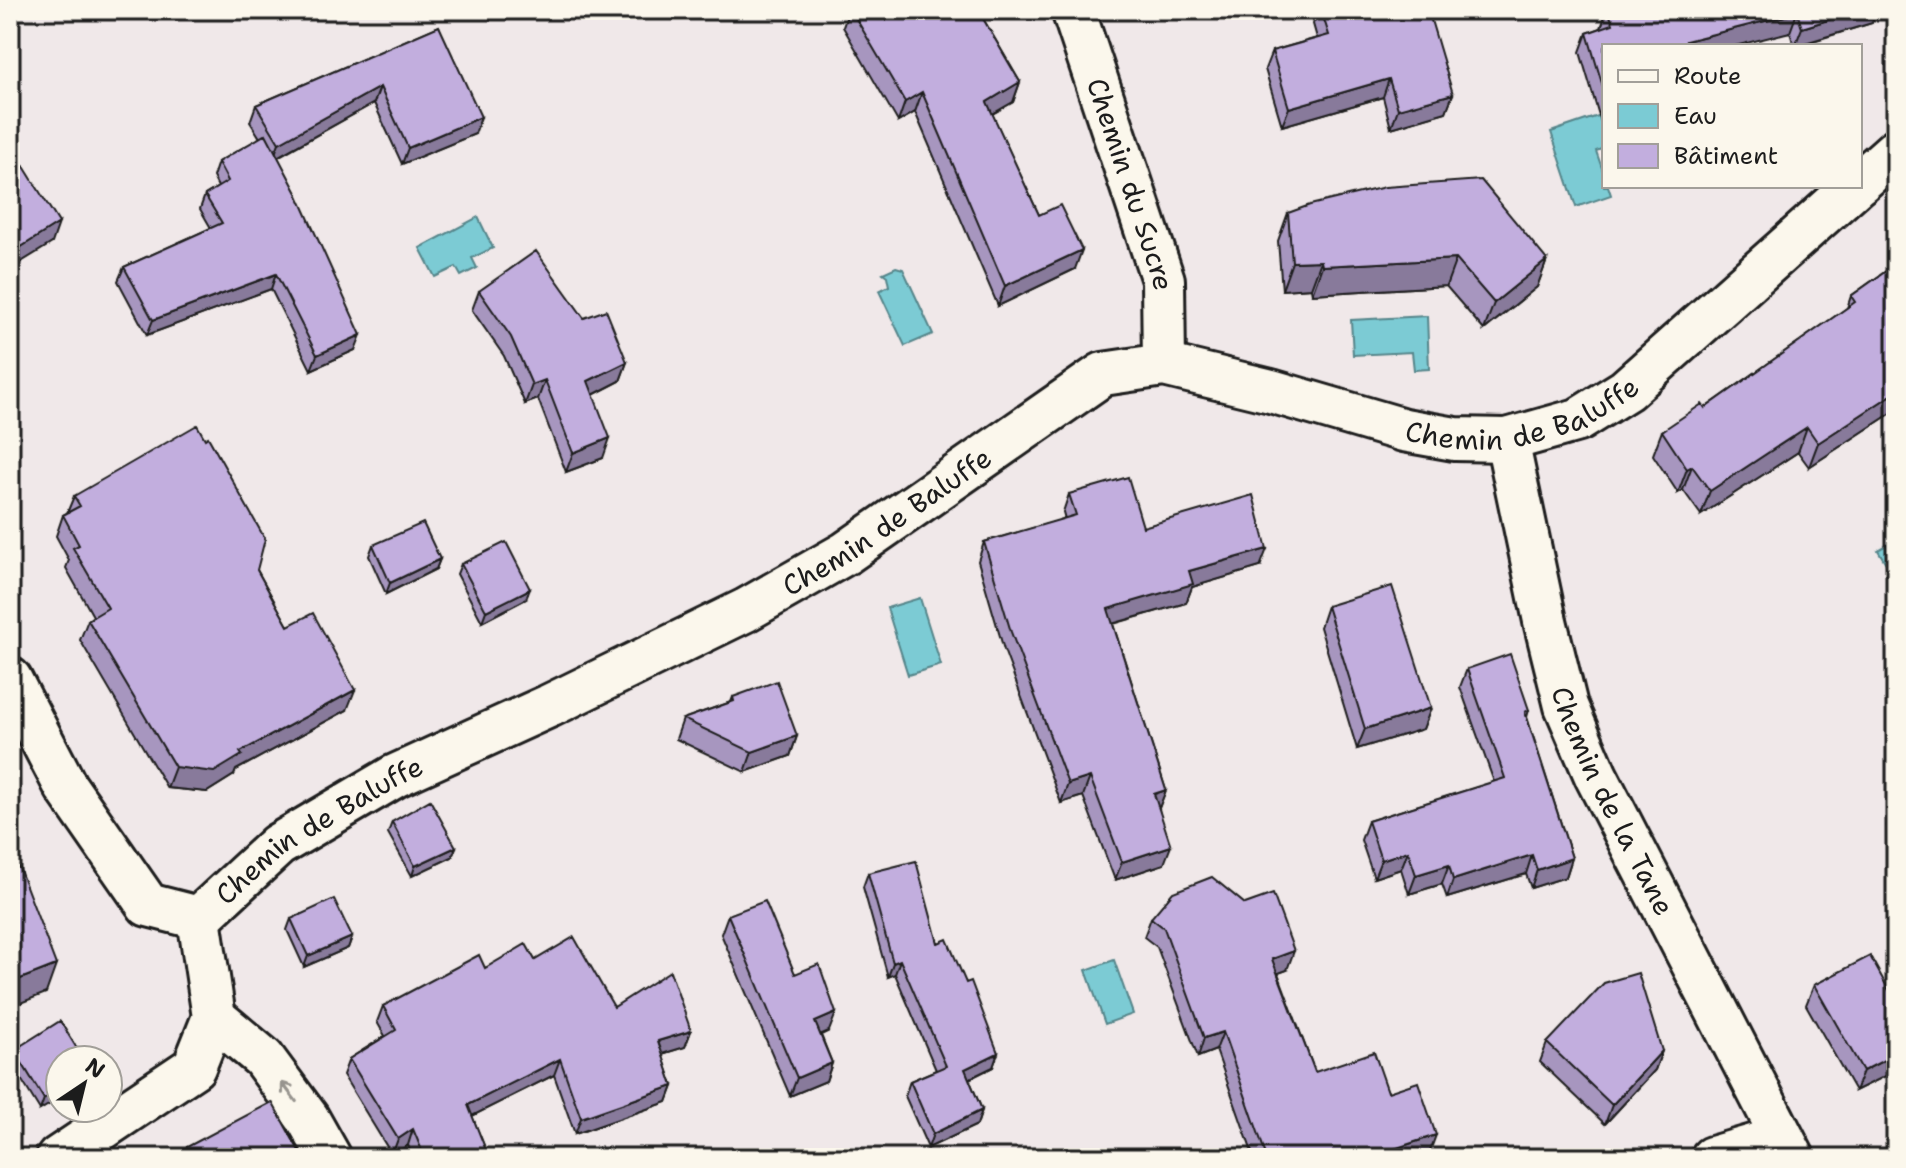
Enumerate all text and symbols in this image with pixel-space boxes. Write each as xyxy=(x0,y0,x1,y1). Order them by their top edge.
legend xyxy=(1602,44,1862,188)
text: Route xyxy=(1674,60,1742,92)
street label: Chemin du Sucre xyxy=(1078,73,1182,291)
text: Eau xyxy=(1674,100,1717,132)
text: Bâtiment xyxy=(1674,140,1778,172)
street label: Chemin de Baluffe xyxy=(1402,368,1647,459)
street label: Chemin de Baluffe xyxy=(775,438,999,605)
street label: Chemin de la Tane xyxy=(1543,682,1684,922)
street label: Chemin de Baluffe xyxy=(207,747,429,913)
north arrow xyxy=(44,1044,124,1124)
text: N xyxy=(80,1051,111,1085)
one-way arrow xyxy=(280,1082,297,1103)

